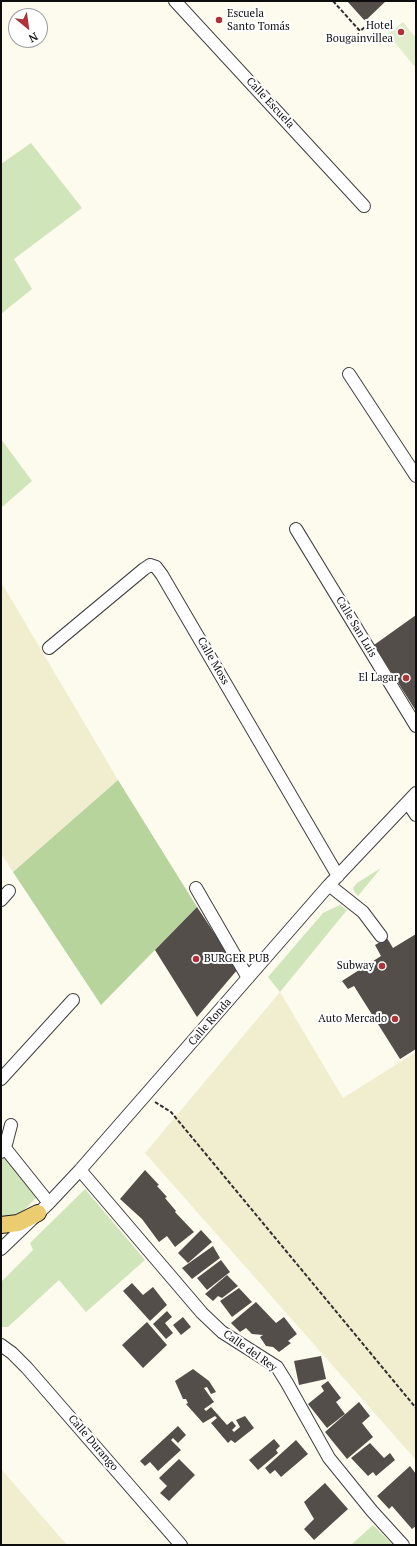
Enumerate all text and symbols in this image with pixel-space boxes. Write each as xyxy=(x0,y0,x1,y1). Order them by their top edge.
place label: Escuela Santo Tomás xyxy=(227,7,290,33)
north arrow xyxy=(8,8,48,48)
marker: Escuela Santo Tomás xyxy=(214,15,224,25)
place label: Hotel Bougainvillea xyxy=(326,19,393,45)
marker: Hotel Bougainvillea xyxy=(396,27,406,37)
text: N xyxy=(26,29,40,46)
street label: Calle Escuela xyxy=(243,75,297,131)
street label: Calle San Luis xyxy=(333,594,379,660)
street label: Calle Moss xyxy=(194,635,232,687)
place label: El Lagar xyxy=(358,671,398,685)
marker: El Lagar xyxy=(401,673,411,683)
place label: BURGER PUB xyxy=(204,952,269,966)
marker: BURGER PUB xyxy=(191,954,201,964)
place label: Subway xyxy=(337,959,374,973)
marker: Subway xyxy=(377,961,387,971)
street label: Calle Ronda xyxy=(186,996,234,1048)
place label: Auto Mercado xyxy=(318,1012,387,1026)
marker: Auto Mercado xyxy=(390,1014,400,1024)
street label: Calle del Rey xyxy=(221,1328,279,1374)
street label: Calle Durango xyxy=(65,1412,121,1474)

